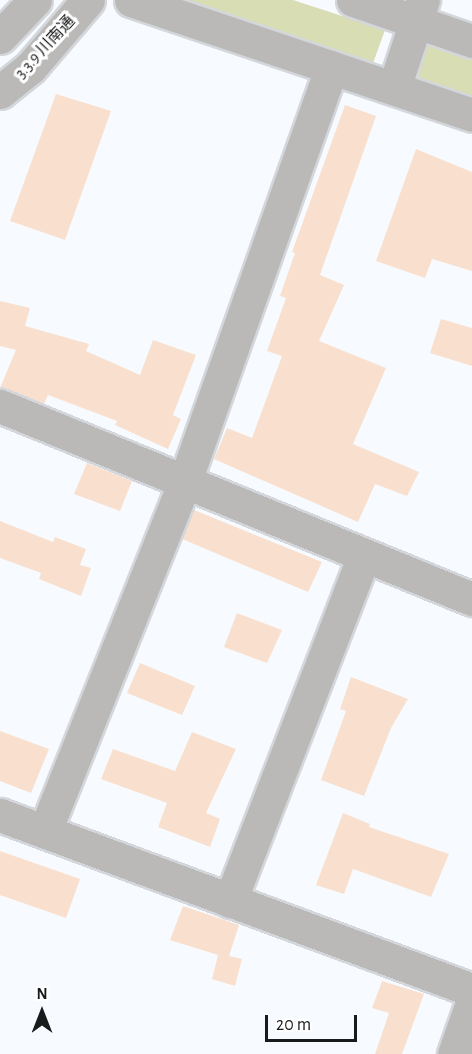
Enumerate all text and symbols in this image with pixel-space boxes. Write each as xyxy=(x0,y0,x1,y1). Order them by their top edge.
street label: 3.3.9 川南通 xyxy=(11,12,79,82)
north arrow xyxy=(12,982,72,1042)
text: N xyxy=(36,986,48,1002)
scale bar xyxy=(268,1003,360,1041)
text: 20 m xyxy=(276,1016,311,1034)

